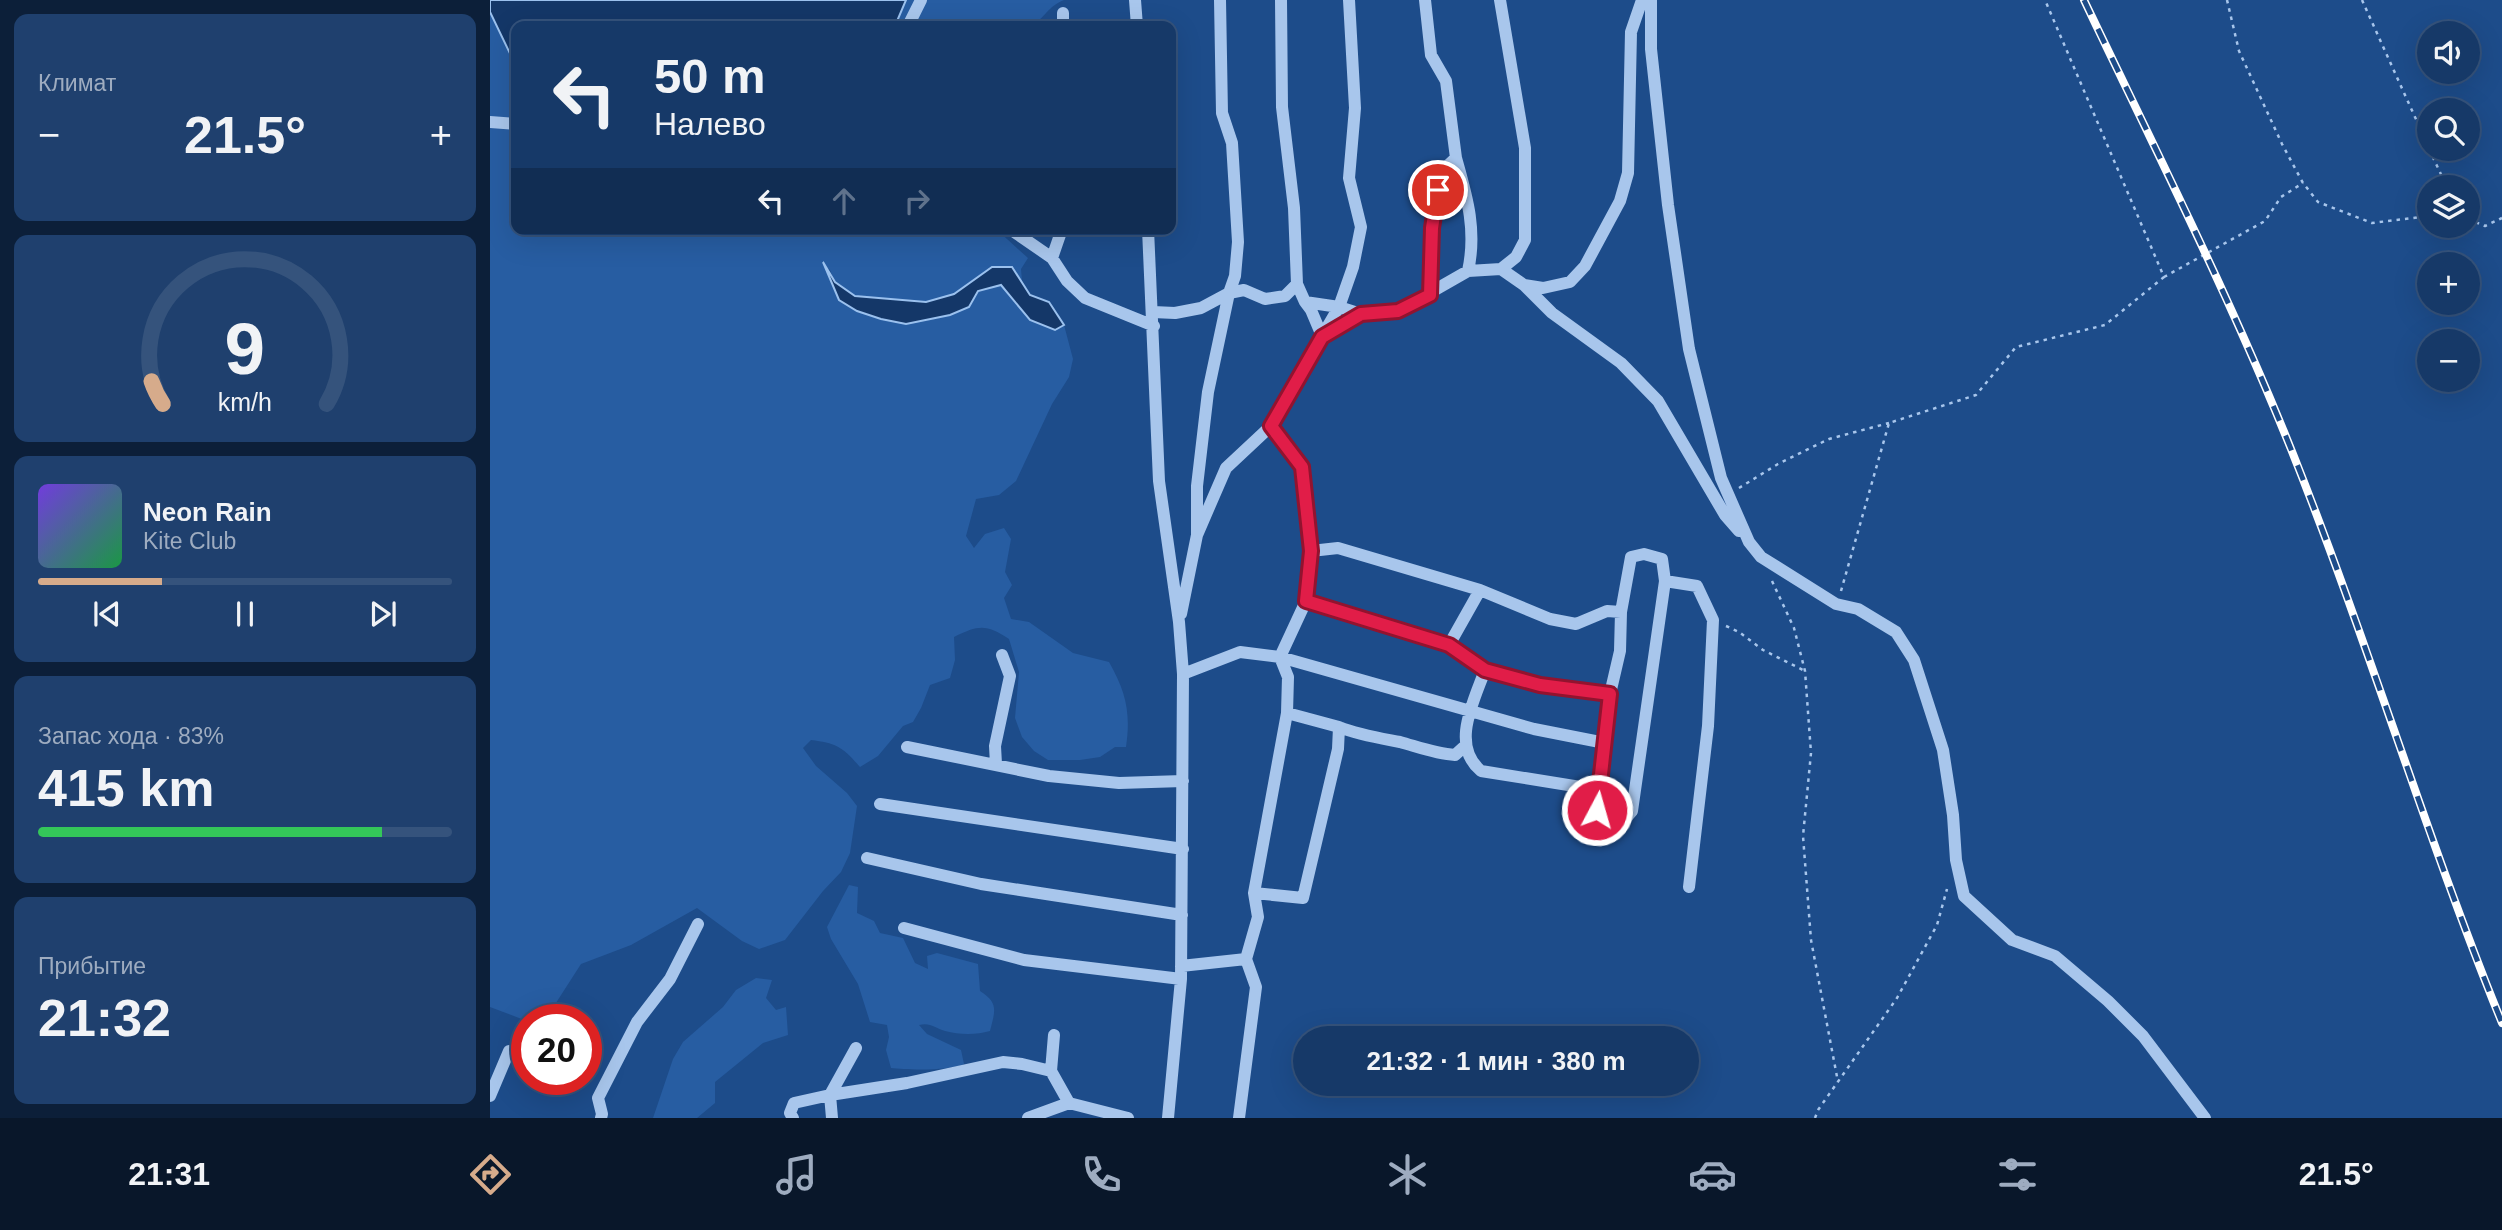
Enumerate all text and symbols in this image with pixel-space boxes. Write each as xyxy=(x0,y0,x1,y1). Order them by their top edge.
map controls xyxy=(2417,21,2480,392)
button: sound xyxy=(2417,21,2480,84)
icon: left xyxy=(539,49,630,140)
text: 50 m xyxy=(654,49,766,103)
text: Климат xyxy=(38,70,116,96)
button: search xyxy=(2417,98,2480,161)
text: 21.5° xyxy=(184,106,306,164)
text: Налево xyxy=(654,106,766,142)
text: − xyxy=(38,114,60,156)
text: + xyxy=(430,114,452,156)
pin xyxy=(1408,160,1468,220)
icon: arrive xyxy=(1419,171,1457,209)
button: layers xyxy=(2417,175,2480,238)
icon: left xyxy=(752,182,790,220)
icon: ahead xyxy=(825,182,863,220)
icon: right xyxy=(898,182,936,220)
button: + xyxy=(2417,252,2480,315)
text: 9 xyxy=(225,309,265,390)
button: − xyxy=(2417,329,2480,392)
text: km/h xyxy=(218,388,272,416)
text: Neon Rain xyxy=(143,497,272,527)
text: Kite Club xyxy=(143,528,236,554)
icon: previous xyxy=(88,595,126,633)
icon: pause xyxy=(226,595,264,633)
icon: next xyxy=(364,595,402,633)
text: Запас хода · 83% xyxy=(38,723,224,749)
text: 415 km xyxy=(38,759,214,817)
position arrow xyxy=(1560,773,1634,847)
text: Прибытие xyxy=(38,953,146,979)
text: 21:32 xyxy=(38,989,171,1047)
speed limit sign: 20 xyxy=(511,1004,602,1095)
text: 21:32 · 1 мин · 380 m xyxy=(1366,1046,1626,1076)
icon: directions xyxy=(466,1150,515,1199)
icon: music xyxy=(772,1150,821,1199)
icon: phone xyxy=(1077,1150,1126,1199)
icon: climate xyxy=(1383,1150,1432,1199)
icon: car xyxy=(1688,1150,1737,1199)
icon: filters xyxy=(1993,1150,2042,1199)
text: 21:31 xyxy=(128,1156,210,1192)
text: 21.5° xyxy=(2299,1156,2374,1192)

